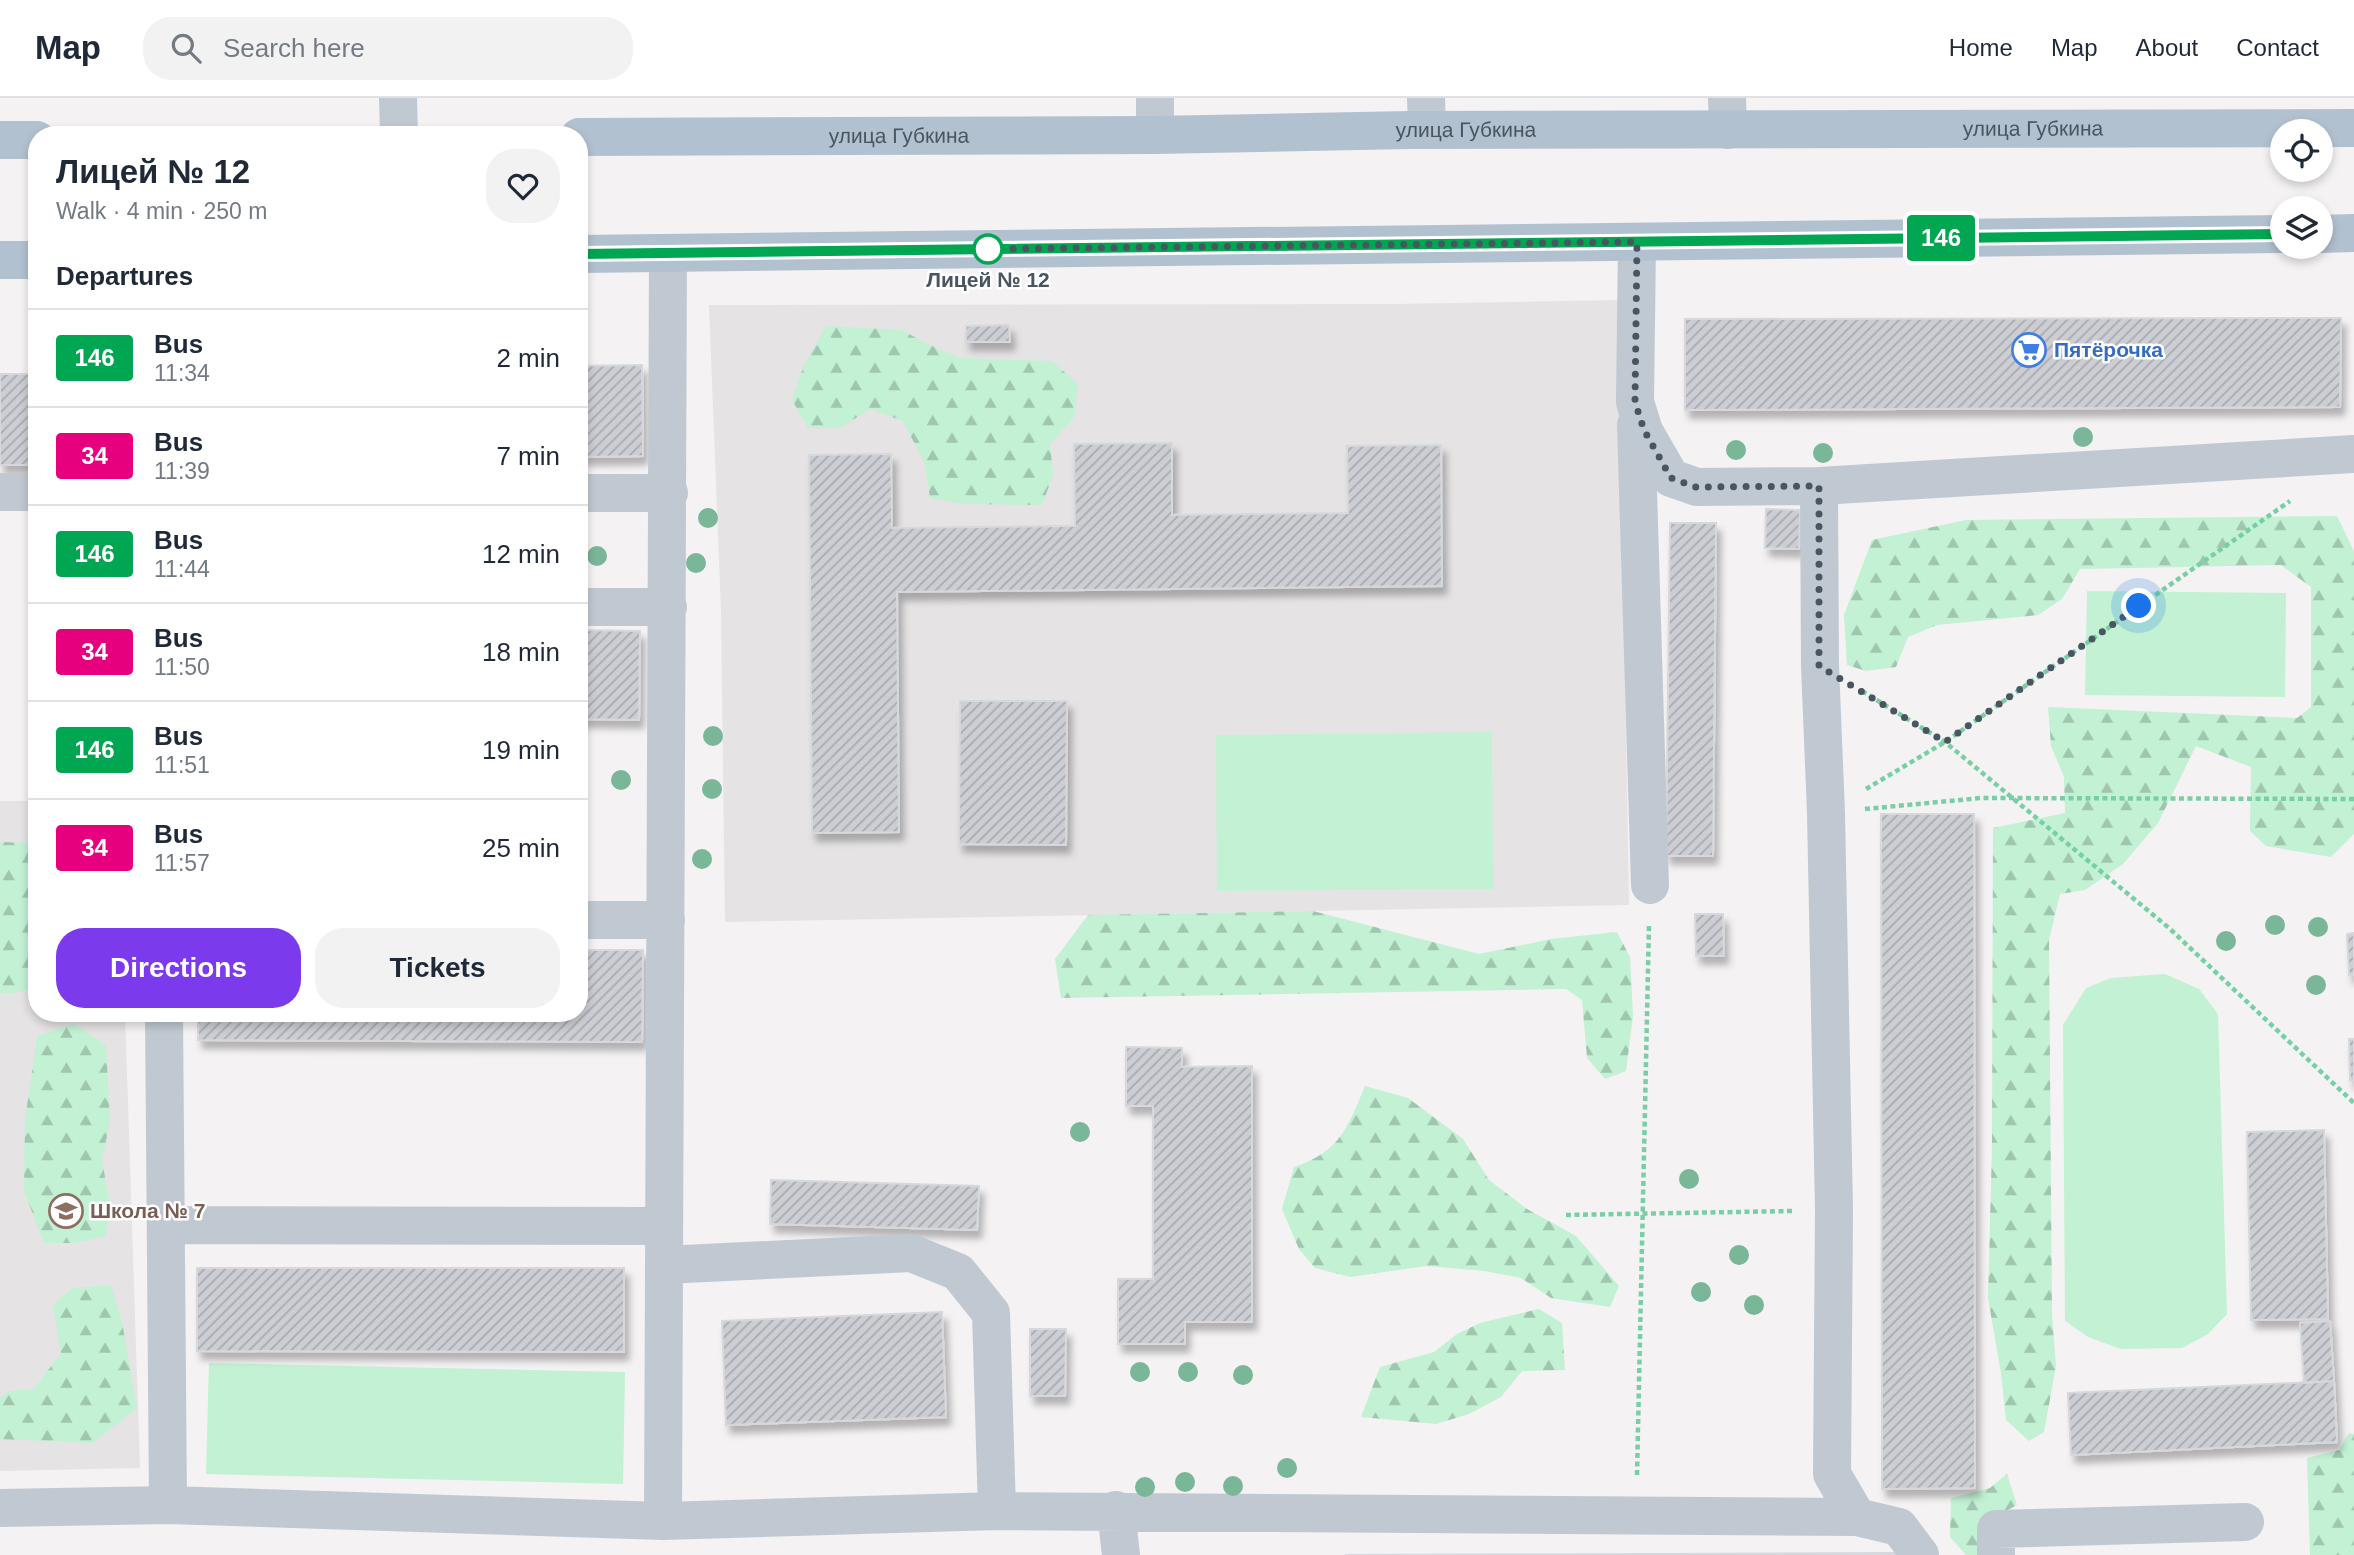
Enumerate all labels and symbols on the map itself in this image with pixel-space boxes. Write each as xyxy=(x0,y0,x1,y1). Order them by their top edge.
street label: улица Губкина xyxy=(1963,117,2104,140)
street label: улица Губкина xyxy=(1395,118,1537,141)
street label: улица Губкина xyxy=(829,124,970,147)
line badge: 146 xyxy=(1901,215,1981,261)
marker: Лицей № 12 xyxy=(973,234,1003,264)
place label: Лицей № 12 xyxy=(926,268,1050,291)
supermarket icon: Пятёрочка xyxy=(2010,331,2048,369)
place label: Пятёрочка xyxy=(2054,338,2163,361)
your location xyxy=(2121,588,2156,623)
school or university icon: Школа № 7 xyxy=(47,1192,85,1230)
place label: Школа № 7 xyxy=(90,1199,205,1222)

